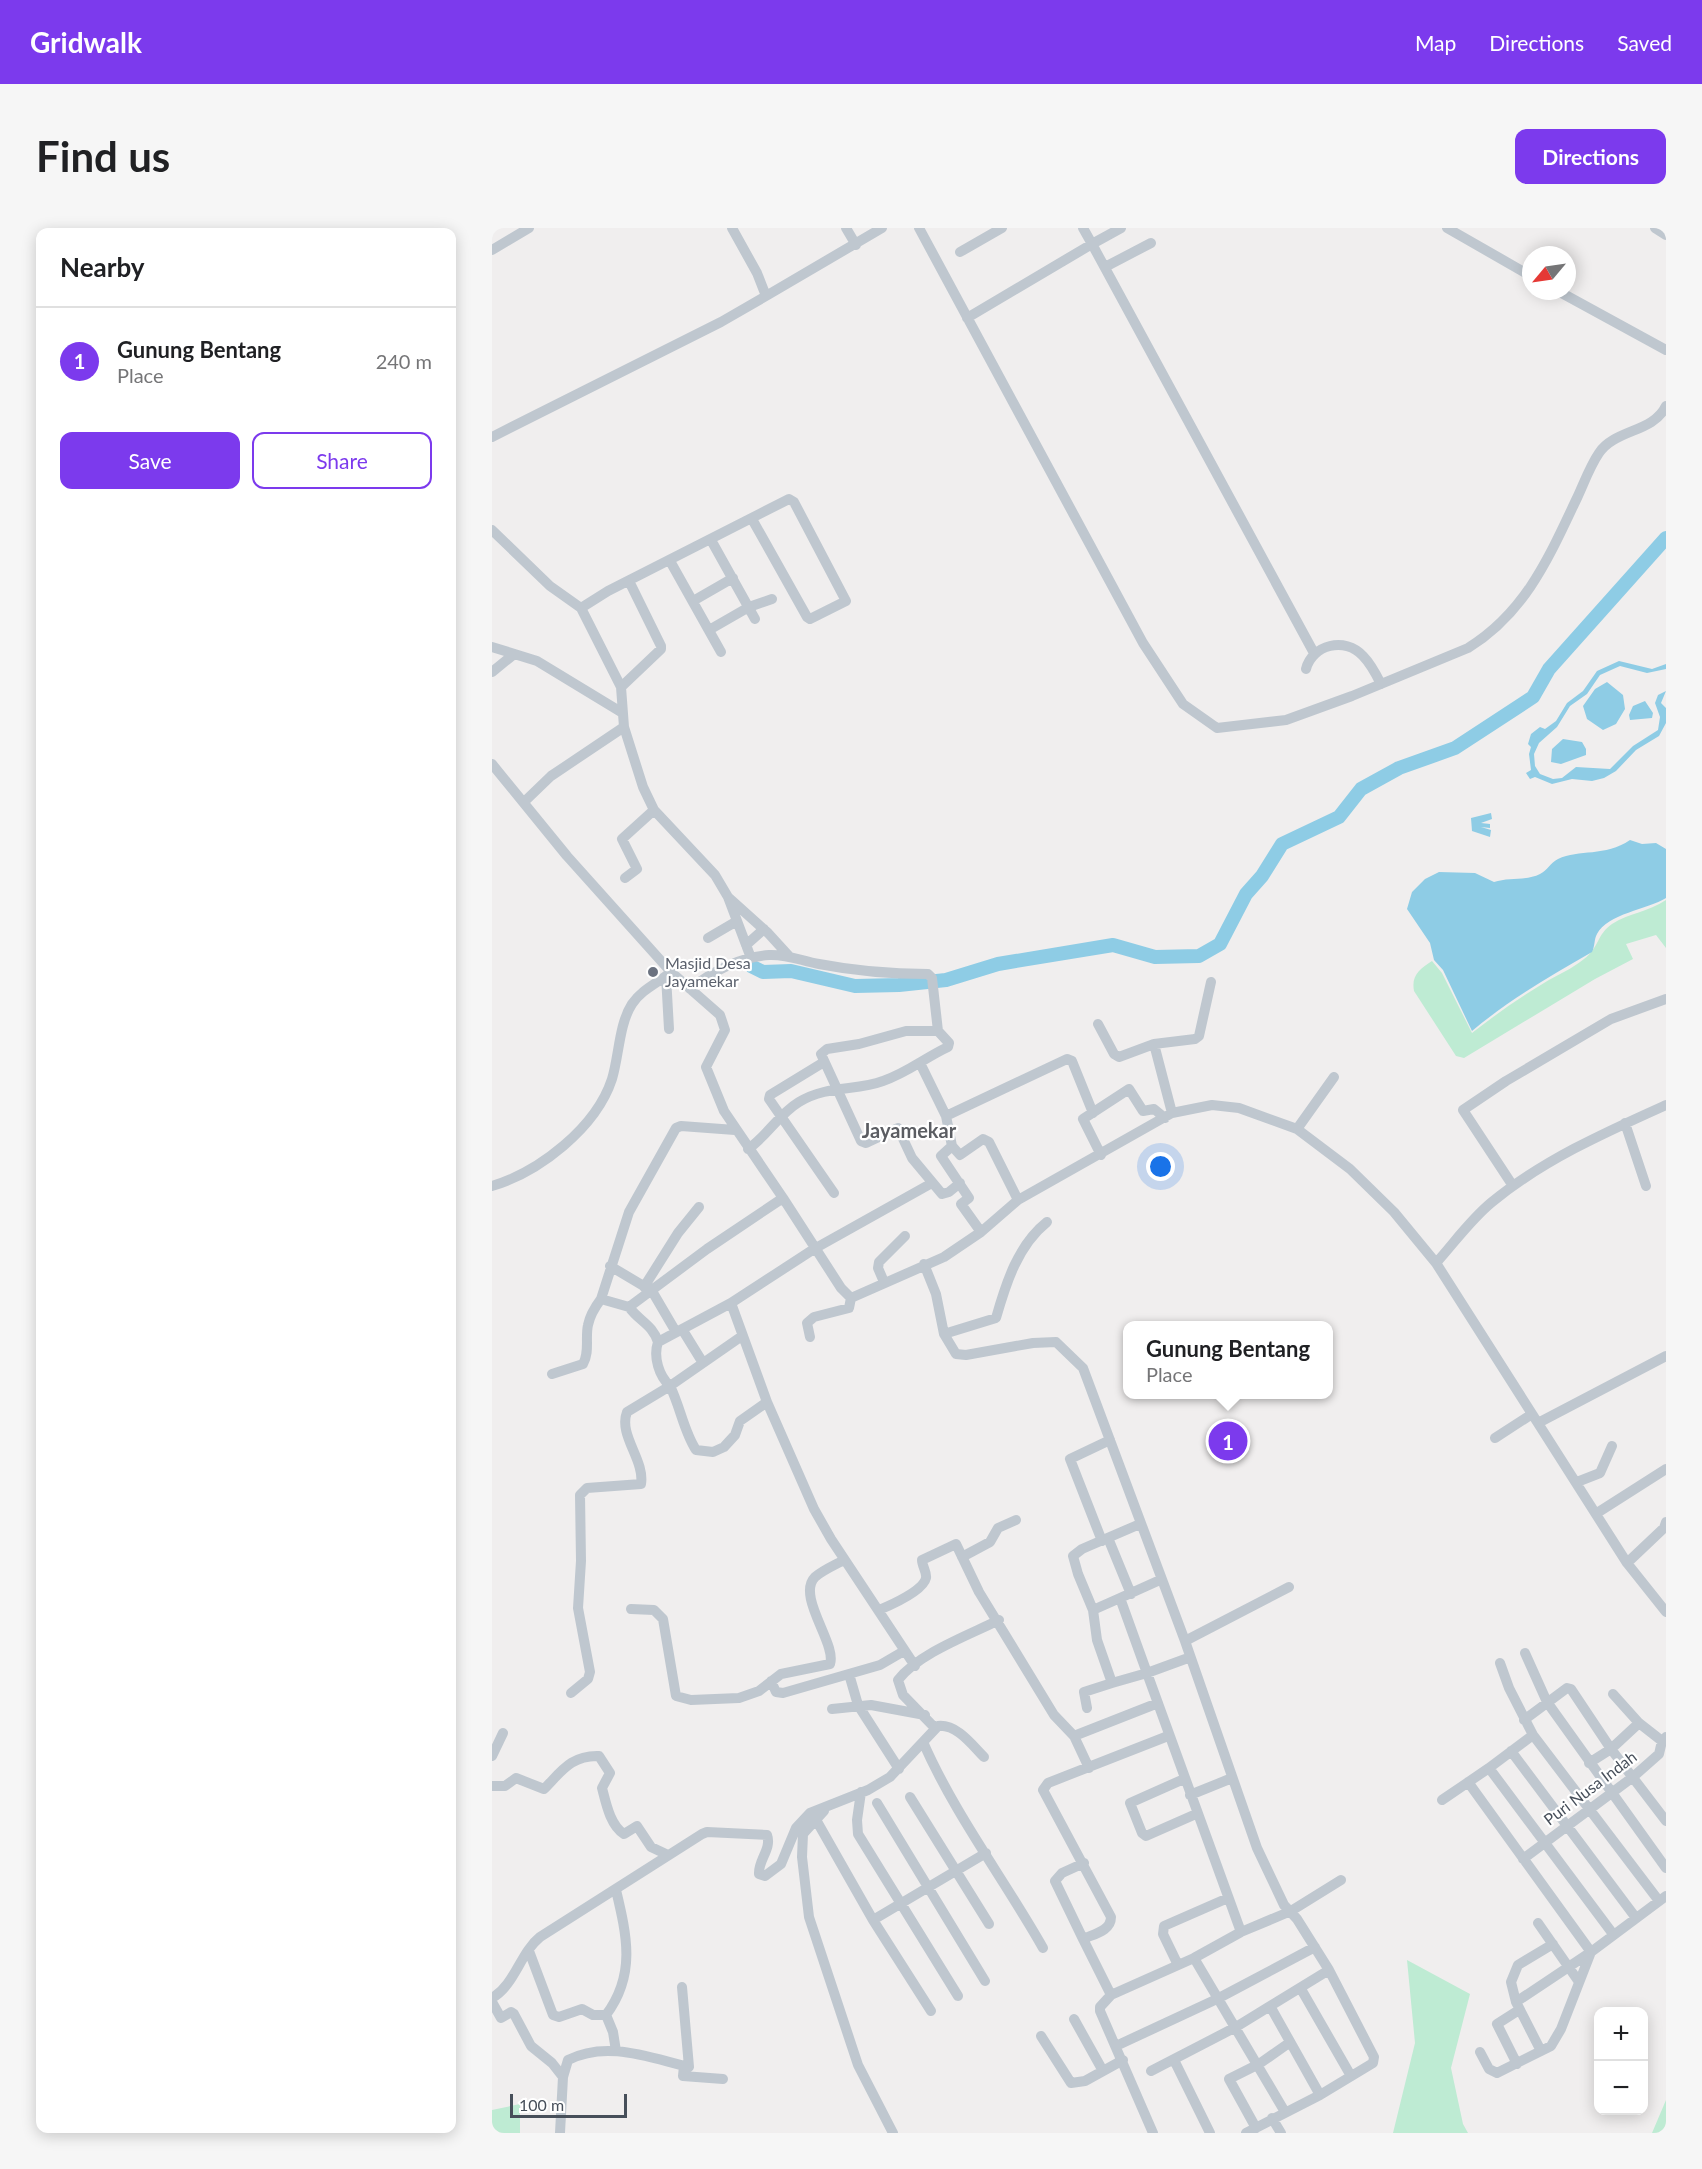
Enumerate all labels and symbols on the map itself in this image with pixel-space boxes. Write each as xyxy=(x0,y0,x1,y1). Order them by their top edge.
north arrow xyxy=(1522,246,1576,300)
place label: Masjid Desa Jayamekar xyxy=(665,953,751,990)
marker: Masjid Desa Jayamekar xyxy=(646,965,660,979)
district label: Jayamekar xyxy=(862,1118,957,1142)
your location xyxy=(1146,1152,1175,1181)
pin: 1 xyxy=(1208,1418,1248,1464)
street label: Puri Nusa Indah xyxy=(1540,1747,1640,1829)
scale bar xyxy=(510,2091,627,2118)

